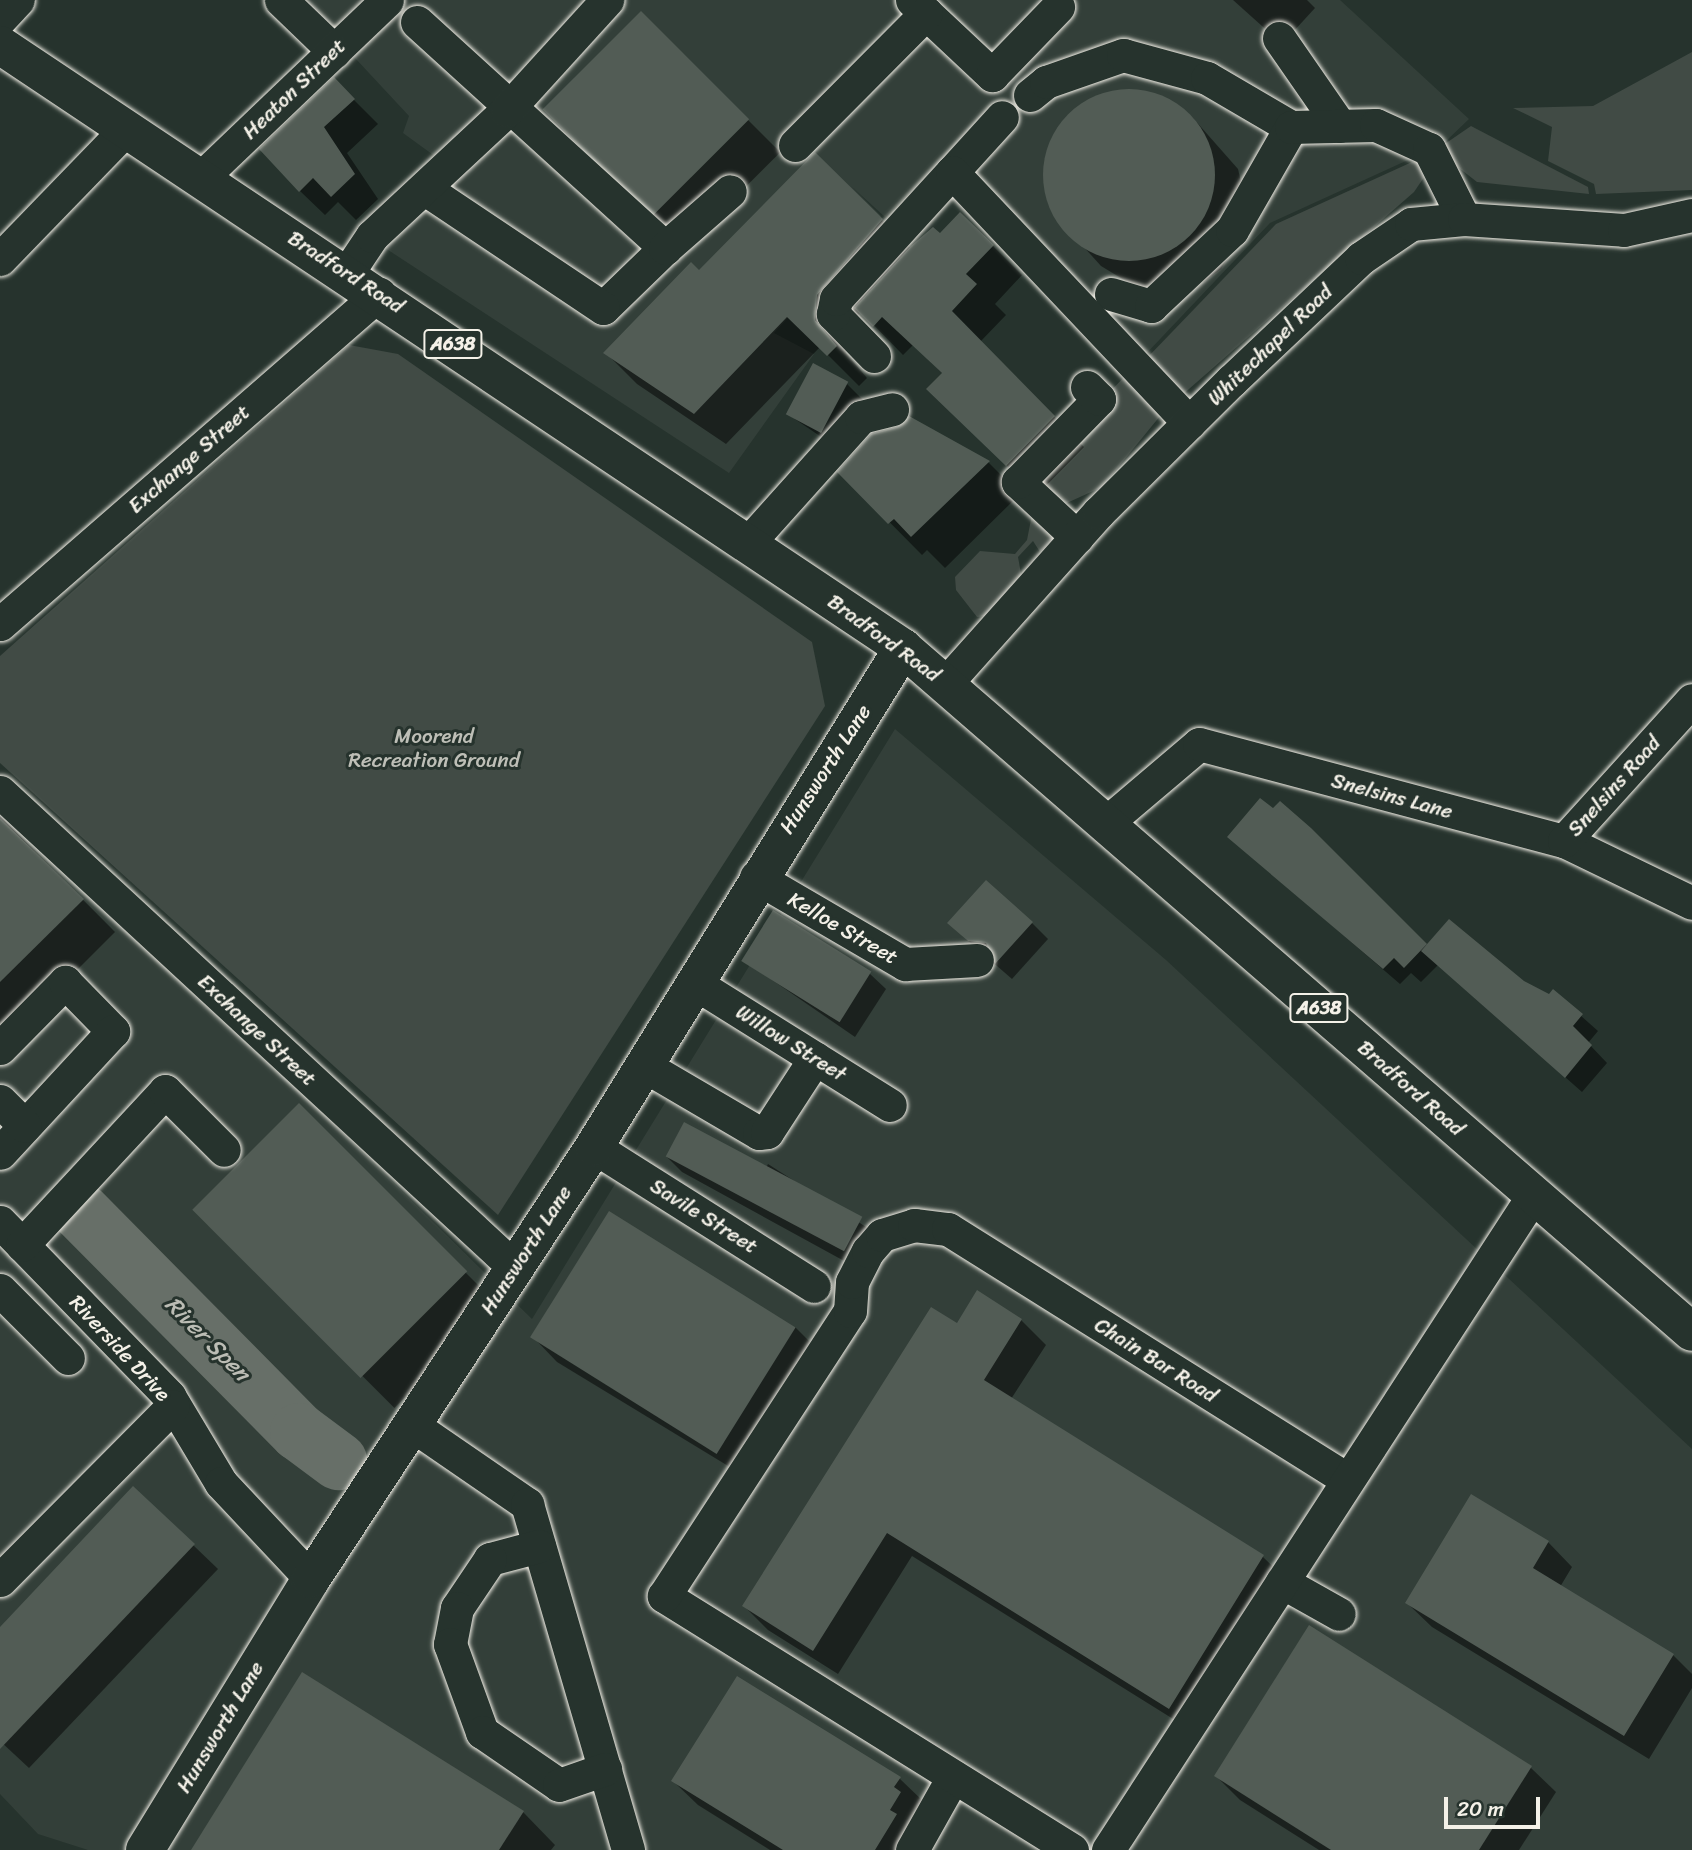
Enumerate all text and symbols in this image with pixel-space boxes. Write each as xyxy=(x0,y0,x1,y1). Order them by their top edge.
street label: Heaton Street xyxy=(237,34,351,144)
street label: Bradford Road xyxy=(283,225,409,319)
street label: Whitechapel Road xyxy=(1202,279,1338,411)
road number: A638 xyxy=(423,328,483,360)
street label: Exchange Street xyxy=(123,399,255,519)
street label: Bradford Road xyxy=(823,589,945,687)
street label: Hunsworth Lane xyxy=(774,700,876,838)
park label: Moorend Recreation Ground xyxy=(348,723,520,773)
street label: Snelsins Road xyxy=(1562,730,1666,842)
street label: Snelsins Lane xyxy=(1329,768,1455,824)
street label: Kelloe Street xyxy=(784,886,902,970)
street label: Exchange Street xyxy=(192,968,322,1092)
road number: A638 xyxy=(1289,992,1349,1024)
street label: Willow Street xyxy=(731,999,851,1087)
street label: Bradford Road xyxy=(1352,1035,1470,1141)
street label: Savile Street xyxy=(646,1173,762,1259)
street label: Hunsworth Lane xyxy=(475,1181,577,1319)
street label: Riverside Drive xyxy=(64,1289,176,1407)
water label: River Spen xyxy=(159,1291,255,1387)
street label: Chain Bar Road xyxy=(1090,1312,1222,1408)
street label: Hunsworth Lane xyxy=(171,1657,269,1797)
scale bar xyxy=(1447,1784,1543,1828)
text: 20 m xyxy=(1457,1790,1504,1828)

